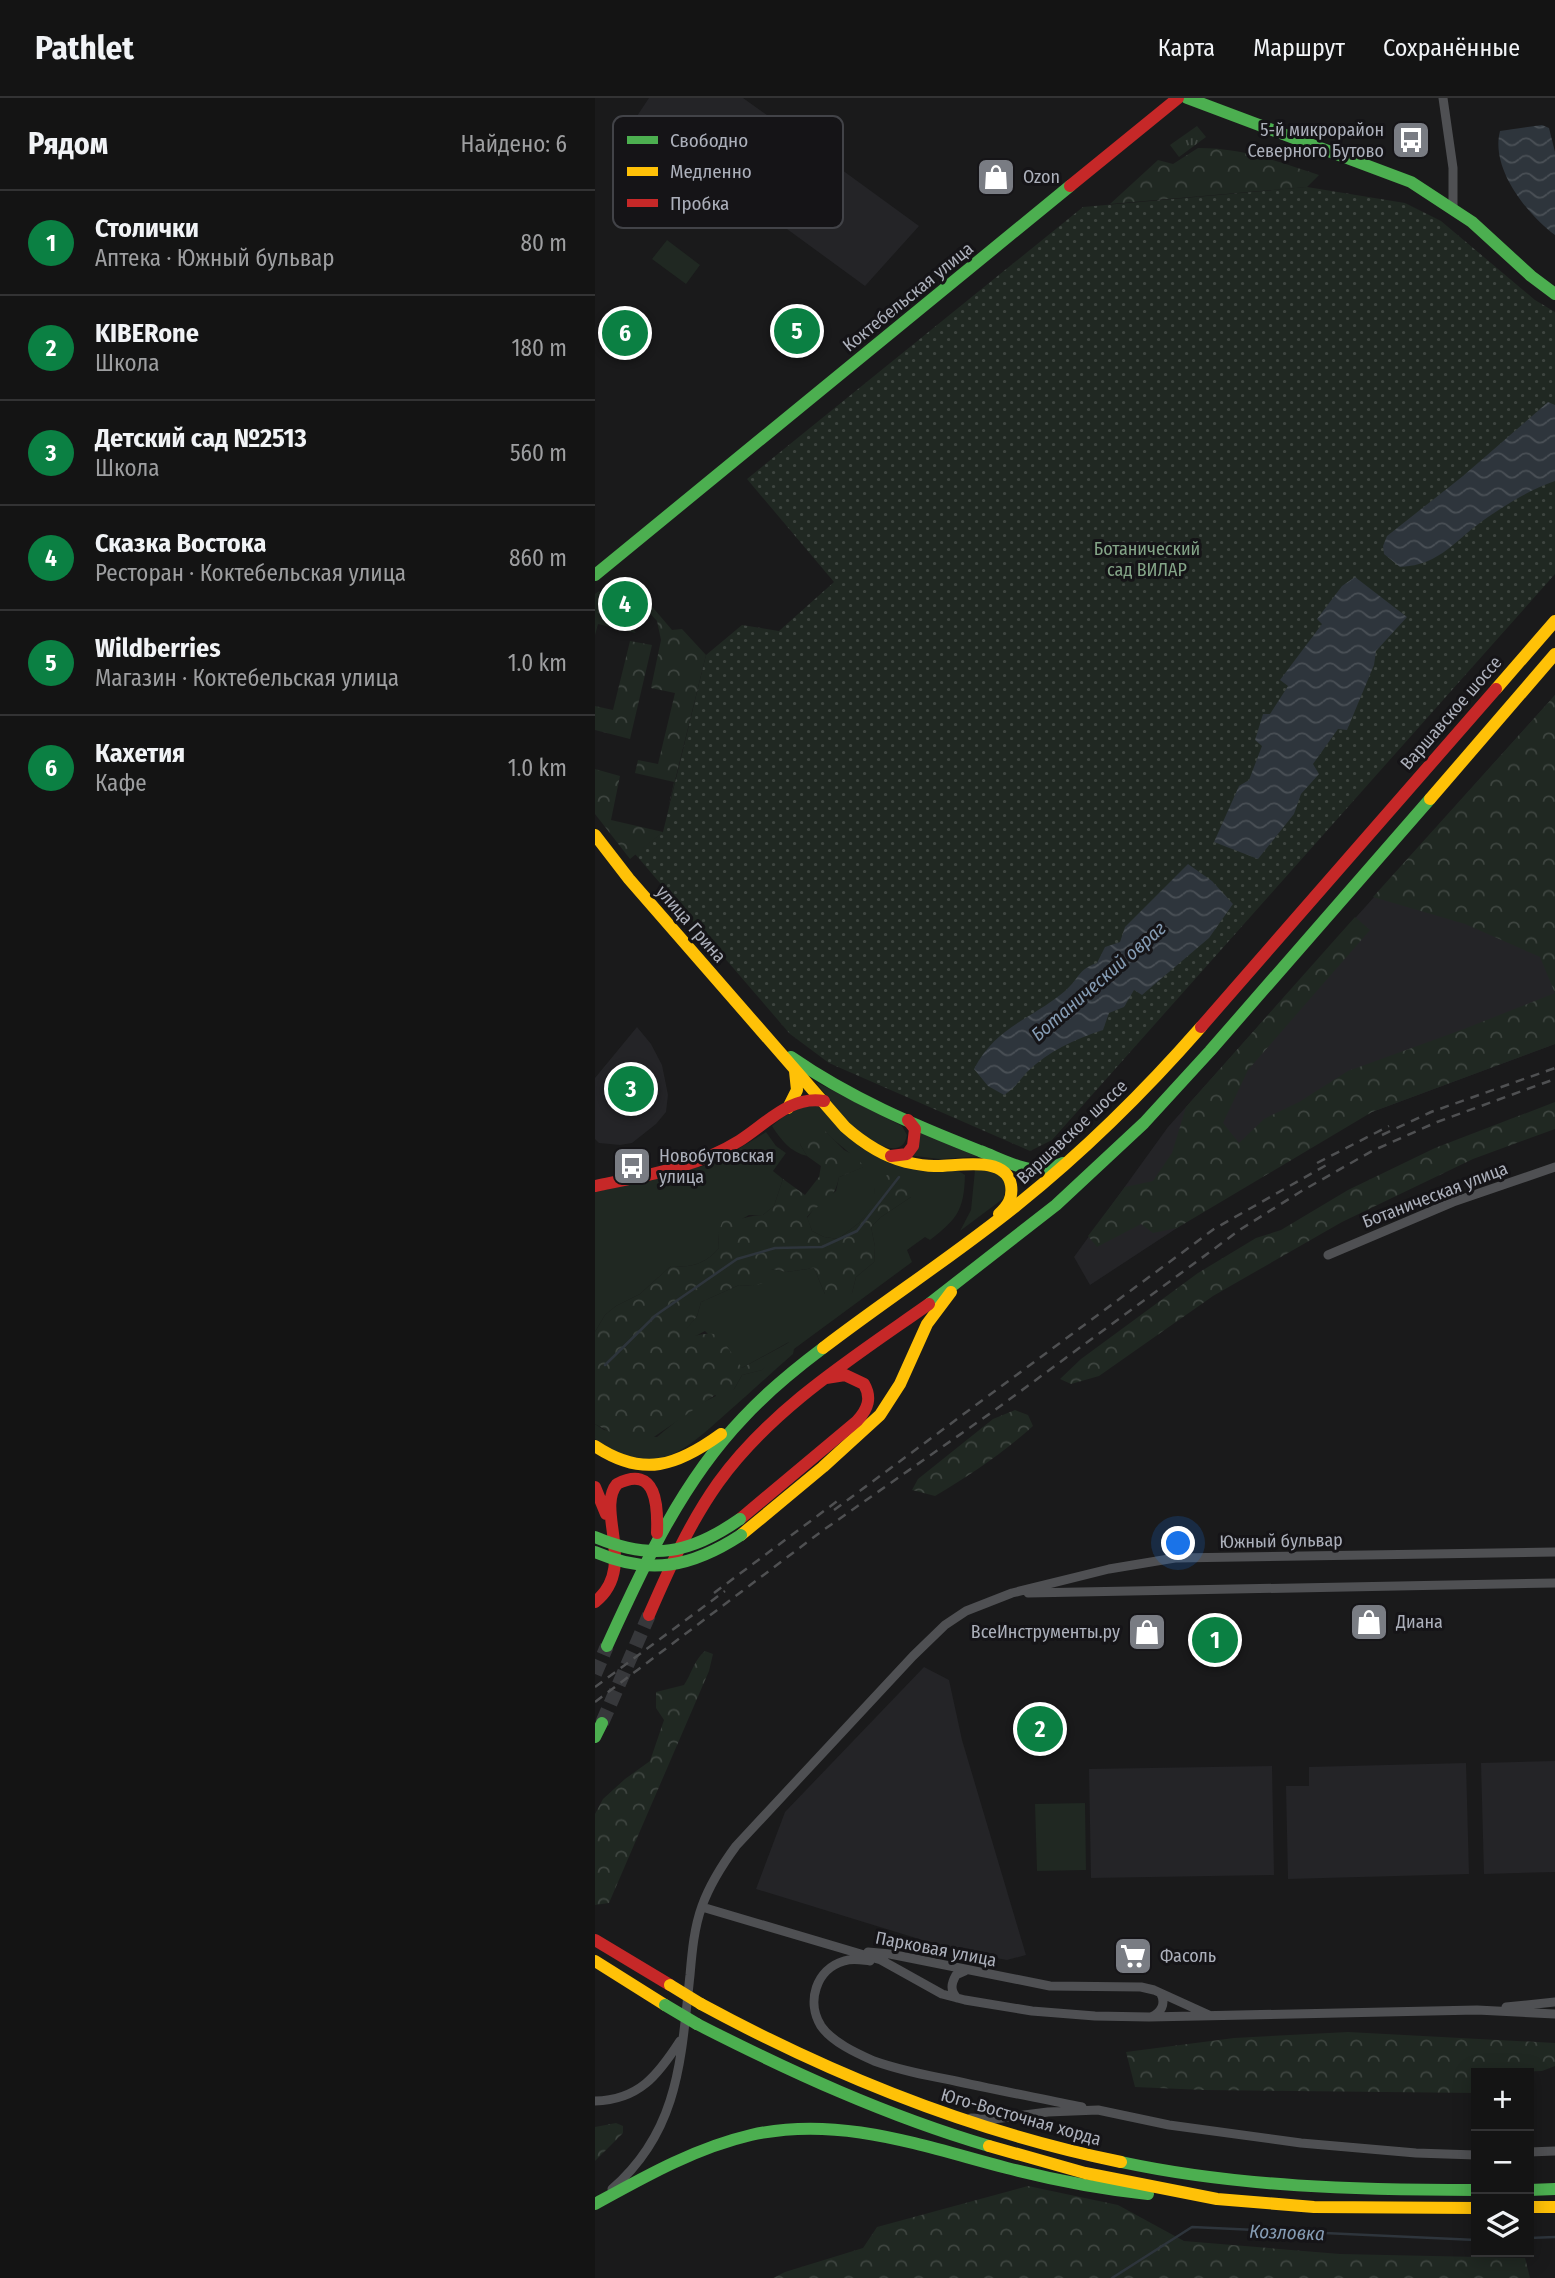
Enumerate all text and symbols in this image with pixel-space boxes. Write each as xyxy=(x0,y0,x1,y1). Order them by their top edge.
text: Pathlet xyxy=(35,28,134,68)
text: Карта xyxy=(1158,34,1215,62)
text: Маршрут xyxy=(1253,34,1345,62)
text: Сохранённые xyxy=(1383,34,1520,62)
legend xyxy=(613,116,843,228)
place label: 5-й микрорайон Северного Бутово xyxy=(1247,119,1384,162)
bus stop icon: 5-й микрорайон Северного Бутово xyxy=(1390,119,1432,161)
text: Рядом xyxy=(28,126,108,162)
text: Свободно xyxy=(670,129,748,152)
text: Найдено: 6 xyxy=(460,130,567,158)
shop icon: Ozon xyxy=(975,156,1017,198)
text: Медленно xyxy=(670,160,752,183)
place label: Ozon xyxy=(1023,166,1060,188)
text: Пробка xyxy=(670,192,729,215)
text: Столички xyxy=(95,213,199,244)
text: 1 xyxy=(46,229,56,257)
text: 80 m xyxy=(520,229,567,257)
street label: Коктебельская улица xyxy=(838,237,978,356)
text: Аптека · Южный бульвар xyxy=(95,244,335,272)
pin: 5 xyxy=(774,305,820,357)
pin: 6 xyxy=(602,307,648,359)
text: KIBERone xyxy=(95,318,199,349)
text: 2 xyxy=(46,334,56,362)
text: 180 m xyxy=(511,334,567,362)
text: Школа xyxy=(95,349,160,377)
text: Детский сад №2513 xyxy=(95,423,307,454)
text: 3 xyxy=(46,439,56,467)
text: 560 m xyxy=(510,439,567,467)
text: Школа xyxy=(95,454,160,482)
text: Сказка Востока xyxy=(95,528,266,559)
park label: Ботанический сад ВИЛАР xyxy=(1094,538,1200,581)
text: 4 xyxy=(45,544,57,572)
text: 860 m xyxy=(509,544,567,572)
text: Ресторан · Коктебельская улица xyxy=(95,559,406,587)
pin: 4 xyxy=(602,578,648,630)
text: Wildberries xyxy=(95,633,221,664)
text: 5 xyxy=(45,649,57,677)
text: 1.0 km xyxy=(508,649,567,677)
street label: Варшавское шоссе xyxy=(1396,652,1506,774)
text: Магазин · Коктебельская улица xyxy=(95,664,399,692)
text: Кахетия xyxy=(95,738,185,769)
text: 6 xyxy=(45,754,57,782)
text: 1.0 km xyxy=(508,754,567,782)
text: Кафе xyxy=(95,769,147,797)
street label: улица Грина xyxy=(651,881,731,967)
water label: Ботанический овраг xyxy=(1026,917,1170,1046)
pin: 3 xyxy=(608,1063,654,1115)
street label: Варшавское шоссе xyxy=(1012,1075,1132,1189)
bus stop icon: Новобутовская улица xyxy=(611,1145,653,1187)
place label: Новобутовская улица xyxy=(659,1145,774,1188)
street label: Ботаническая улица xyxy=(1359,1157,1511,1233)
your location xyxy=(1161,1526,1195,1560)
street label: Южный бульвар xyxy=(1219,1529,1343,1553)
shop icon: Диана xyxy=(1348,1601,1390,1643)
shop icon: ВсеИнструменты.ру xyxy=(1126,1611,1168,1653)
place label: Диана xyxy=(1395,1611,1443,1633)
pin: 1 xyxy=(1192,1614,1238,1666)
place label: ВсеИнструменты.ру xyxy=(971,1621,1120,1643)
pin: 2 xyxy=(1017,1703,1063,1755)
street label: Парковая улица xyxy=(874,1926,999,1972)
supermarket icon: Фасоль xyxy=(1112,1935,1154,1977)
place label: Фасоль xyxy=(1160,1945,1216,1967)
map controls xyxy=(1471,2068,1534,2257)
button: + xyxy=(1471,2068,1534,2131)
street label: Юго-Восточная хорда xyxy=(938,2084,1104,2150)
button: − xyxy=(1471,2131,1534,2194)
button: layers xyxy=(1471,2194,1534,2257)
water label: Козловка xyxy=(1249,2220,1325,2245)

